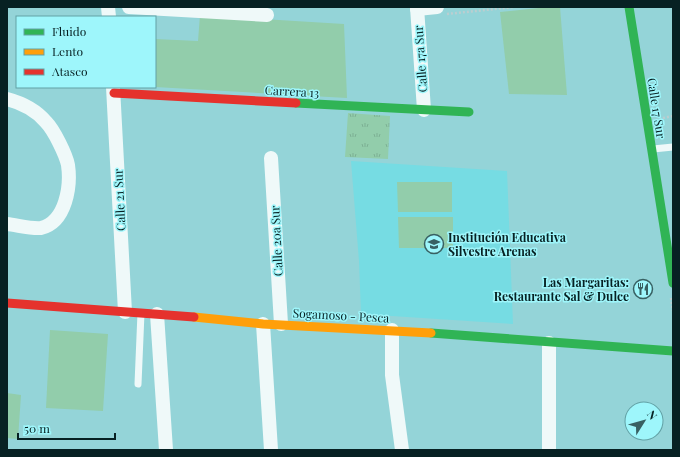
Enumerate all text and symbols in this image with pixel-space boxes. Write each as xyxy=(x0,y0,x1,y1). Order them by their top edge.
legend xyxy=(16,16,156,88)
text: Fluido xyxy=(52,23,87,39)
street label: Calle 17a Sur xyxy=(410,24,430,93)
text: Lento xyxy=(52,43,84,59)
text: Atasco xyxy=(51,63,88,79)
street label: Calle 17 Sur xyxy=(644,77,670,140)
street label: Carrera 13 xyxy=(264,82,320,100)
street label: Calle 21 Sur xyxy=(109,168,129,231)
street label: Calle 20a Sur xyxy=(266,205,286,277)
place label: Institución Educativa Silvestre Arenas xyxy=(448,229,567,259)
school or university icon: Institución Educativa Silvestre Arenas xyxy=(423,233,445,255)
place label: Las Margaritas: Restaurante Sal & Dulce xyxy=(494,274,629,304)
restaurant icon: Las Margaritas: Restaurante Sal & Dulce xyxy=(632,278,654,300)
street label: Sogamoso - Pesca xyxy=(292,304,390,326)
north arrow xyxy=(624,401,664,441)
text: N xyxy=(644,407,661,422)
scale bar xyxy=(18,415,115,441)
text: 50 m xyxy=(24,420,50,436)

